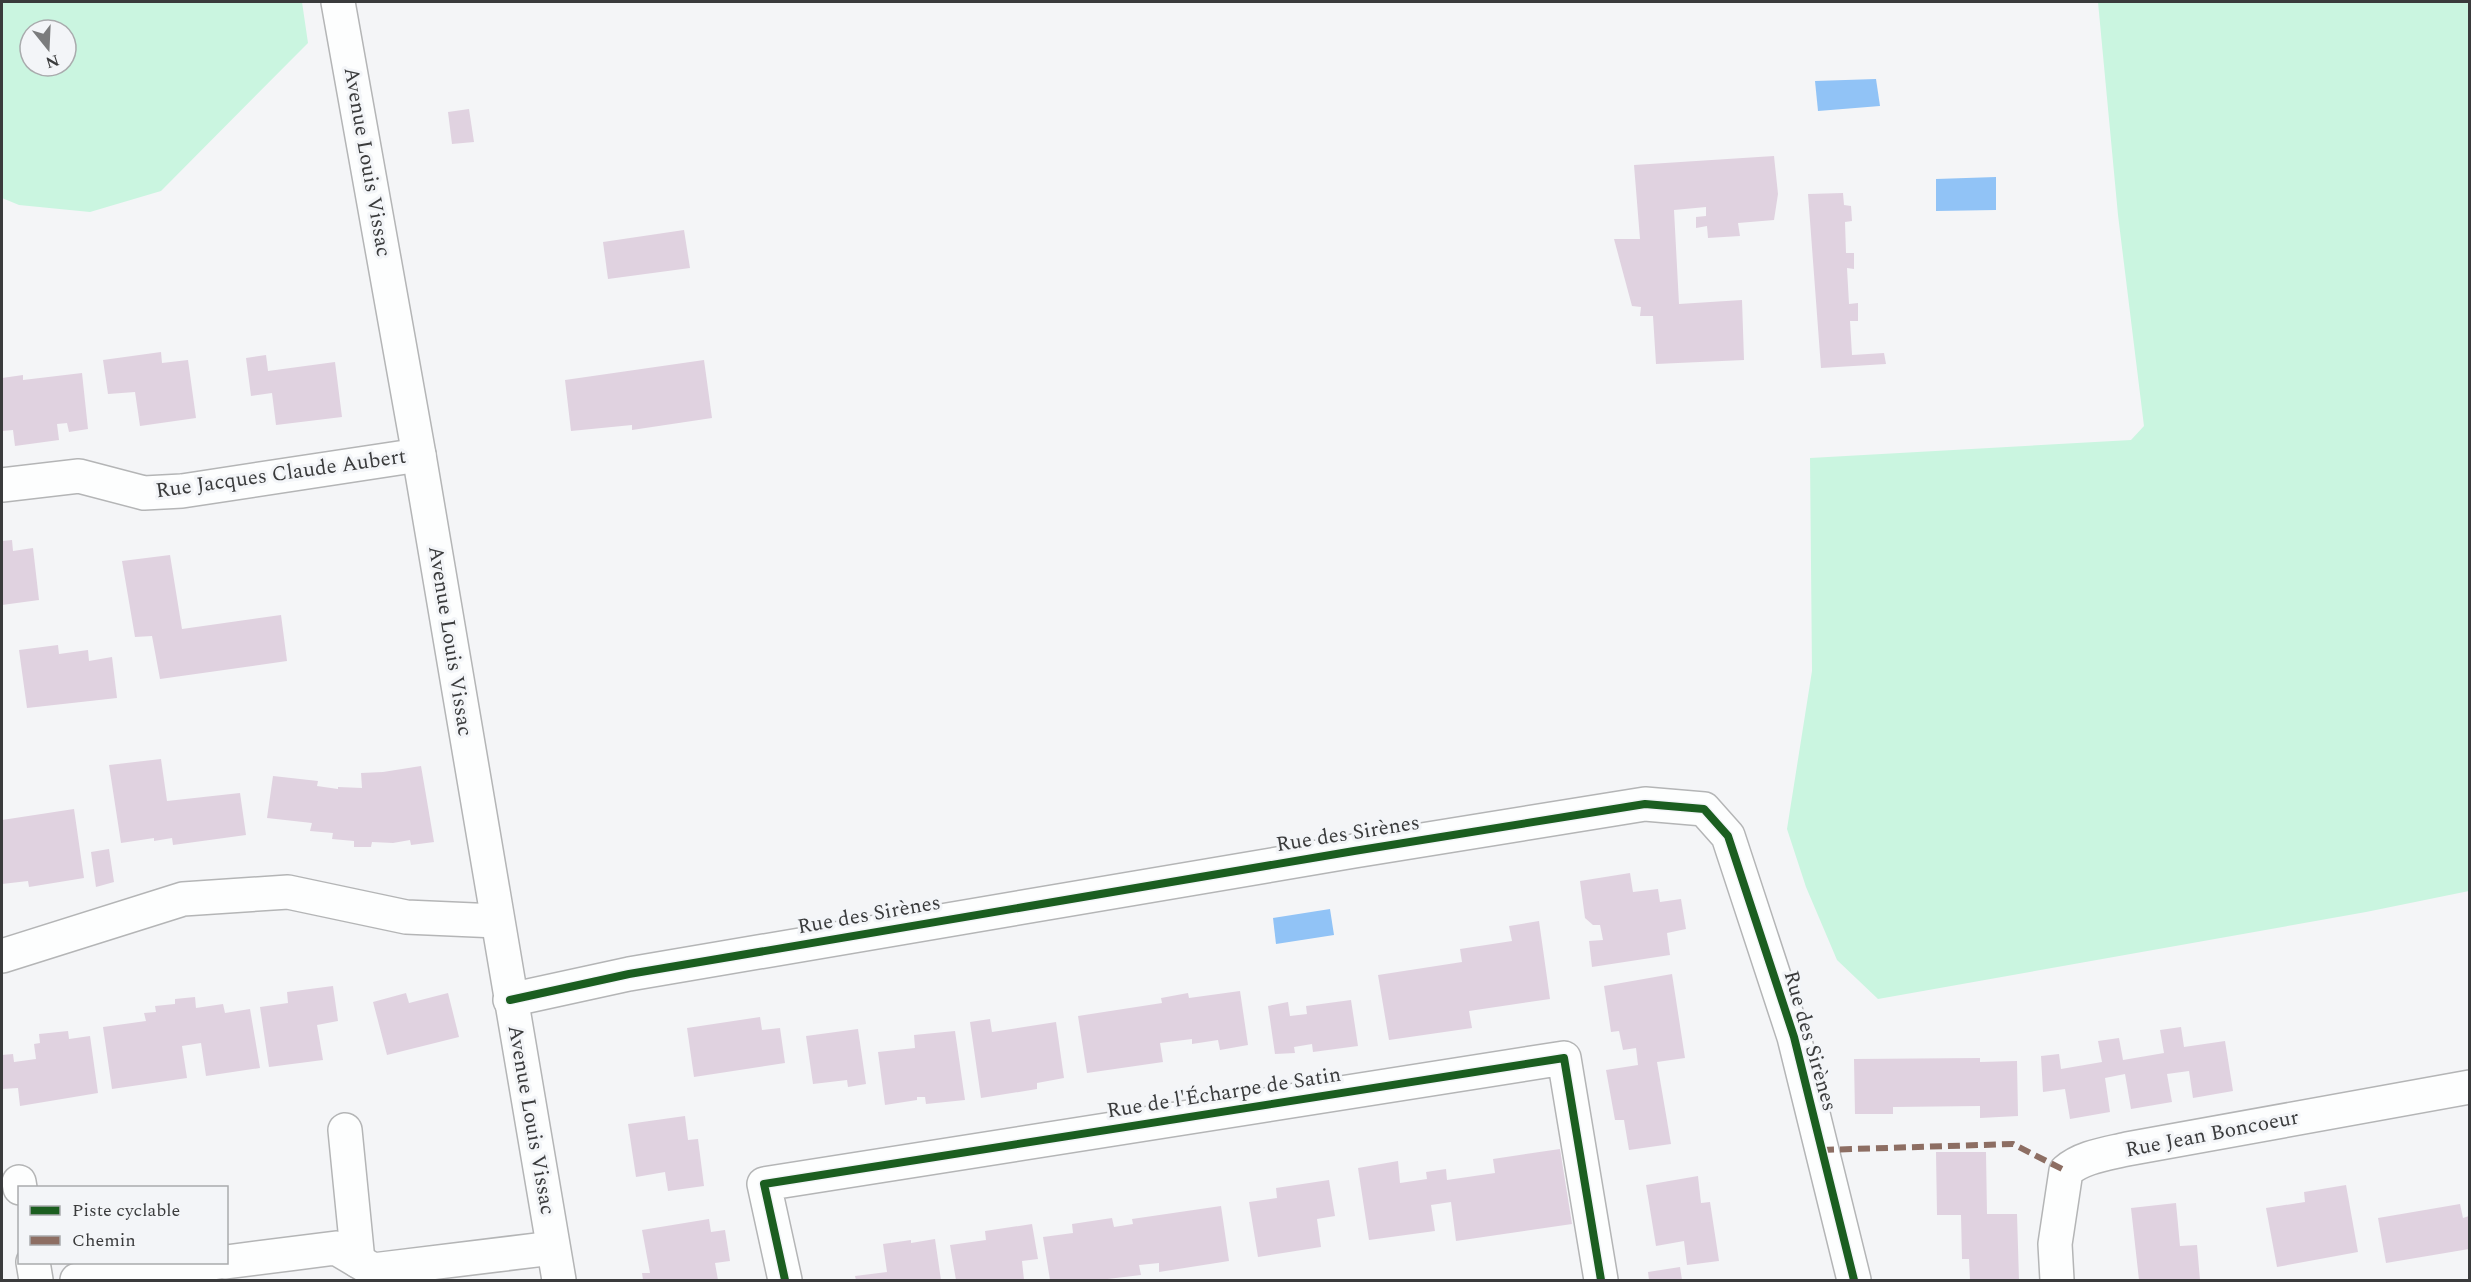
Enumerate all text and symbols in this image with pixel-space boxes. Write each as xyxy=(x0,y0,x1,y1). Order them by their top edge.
north arrow xyxy=(18,18,78,78)
text: N xyxy=(42,48,62,75)
street label: Avenue Louis Vissac xyxy=(335,65,399,259)
street label: Rue Jacques Claude Aubert xyxy=(154,441,408,507)
street label: Avenue Louis Vissac xyxy=(419,544,481,738)
street label: Rue des Sirènes xyxy=(1274,807,1422,861)
street label: Rue des Sirènes xyxy=(795,887,943,943)
street label: Rue des Sirènes xyxy=(1775,967,1845,1115)
street label: Avenue Louis Vissac xyxy=(499,1023,563,1217)
street label: Rue de l'Écharpe de Satin xyxy=(1105,1059,1343,1127)
street label: Rue Jean Boncoeur xyxy=(2122,1101,2302,1167)
legend xyxy=(18,1186,228,1264)
text: Piste cyclable xyxy=(72,1197,180,1224)
text: Chemin xyxy=(72,1227,136,1254)

